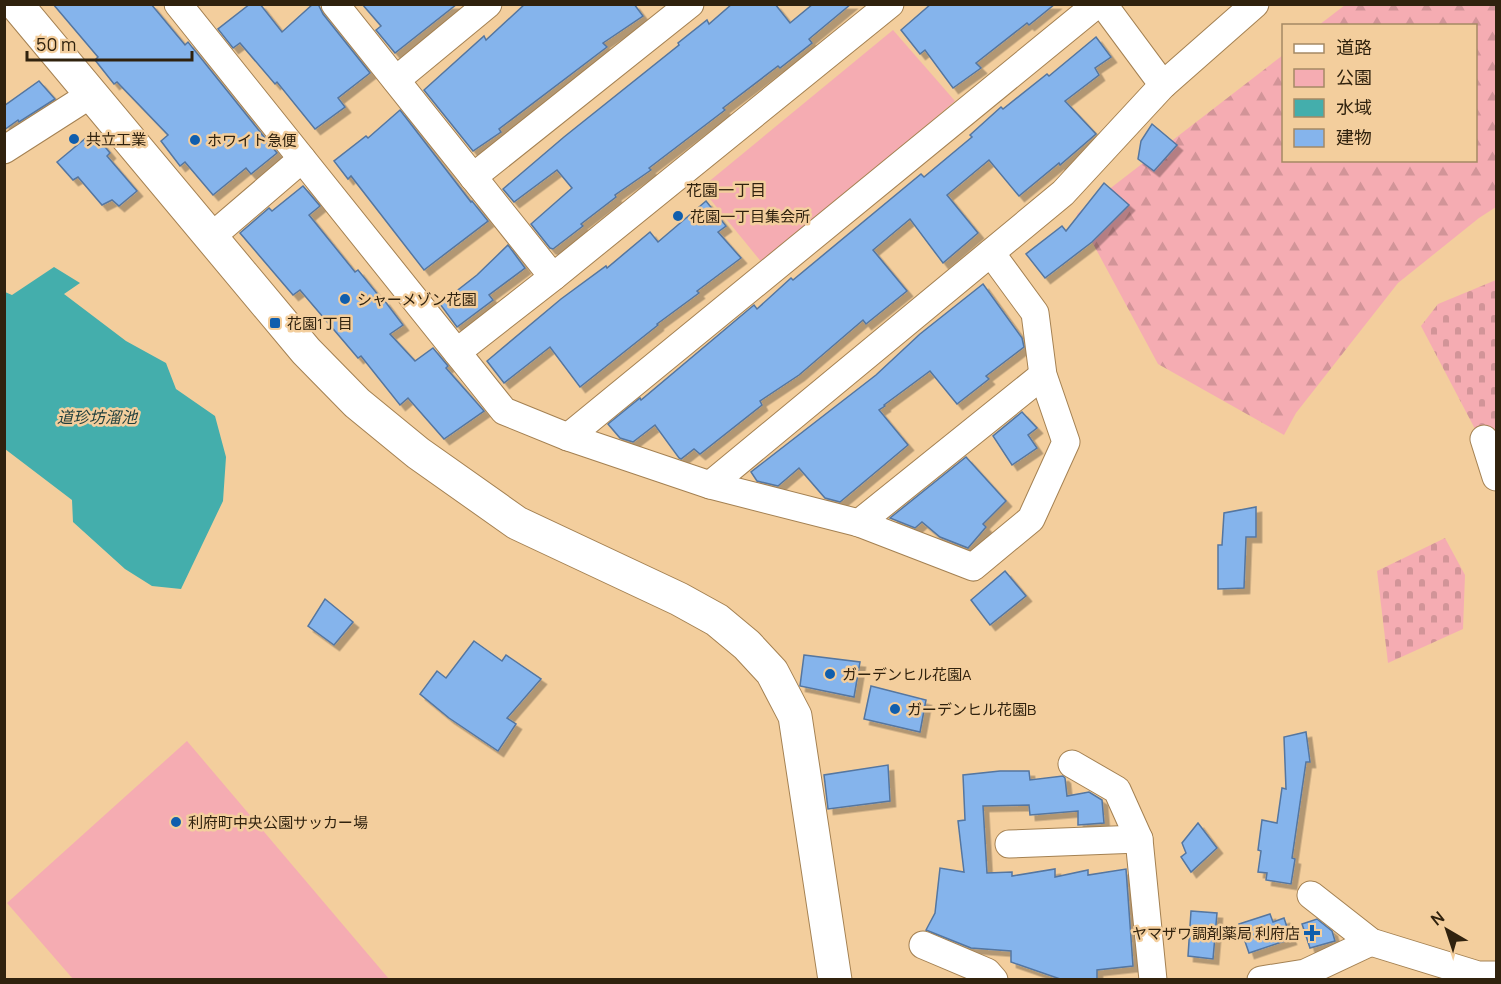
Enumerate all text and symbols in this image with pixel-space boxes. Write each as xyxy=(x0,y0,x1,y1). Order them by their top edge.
scale bar xyxy=(27,24,192,62)
legend xyxy=(1282,24,1477,162)
text: 50 m xyxy=(36,32,76,56)
text: 道路 xyxy=(1336,35,1372,59)
text: 公園 xyxy=(1336,65,1372,89)
text: 水域 xyxy=(1336,95,1372,119)
text: 建物 xyxy=(1336,125,1372,149)
place label: 共立工業 xyxy=(86,129,146,150)
place label: ホワイト急便 xyxy=(207,130,297,151)
marker: 共立工業 xyxy=(67,132,81,146)
marker: ホワイト急便 xyxy=(188,133,202,147)
district label: 花園一丁目 xyxy=(686,179,766,201)
place label: 花園一丁目集会所 xyxy=(690,206,810,227)
marker: 花園一丁目集会所 xyxy=(671,209,685,223)
place label: シャーメゾン花園 xyxy=(357,289,476,310)
marker: シャーメゾン花園 xyxy=(338,292,352,306)
place label: 花園1丁目 xyxy=(287,313,353,334)
marker: 花園1丁目 xyxy=(268,316,282,330)
water label: 道珍坊溜池 xyxy=(57,406,139,428)
place label: ガーデンヒル花園A xyxy=(842,664,972,685)
marker: ガーデンヒル花園A xyxy=(823,667,837,681)
place label: ガーデンヒル花園B xyxy=(907,699,1036,720)
marker: ガーデンヒル花園B xyxy=(888,702,902,716)
place label: 利府町中央公園サッカー場 xyxy=(188,812,368,833)
marker: 利府町中央公園サッカー場 xyxy=(169,815,183,829)
north arrow xyxy=(1417,900,1477,960)
text: N xyxy=(1426,906,1449,931)
place label: ヤマザワ調剤薬局 利府店 xyxy=(1132,923,1300,944)
marker: ヤマザワ調剤薬局 利府店 xyxy=(1305,926,1319,940)

